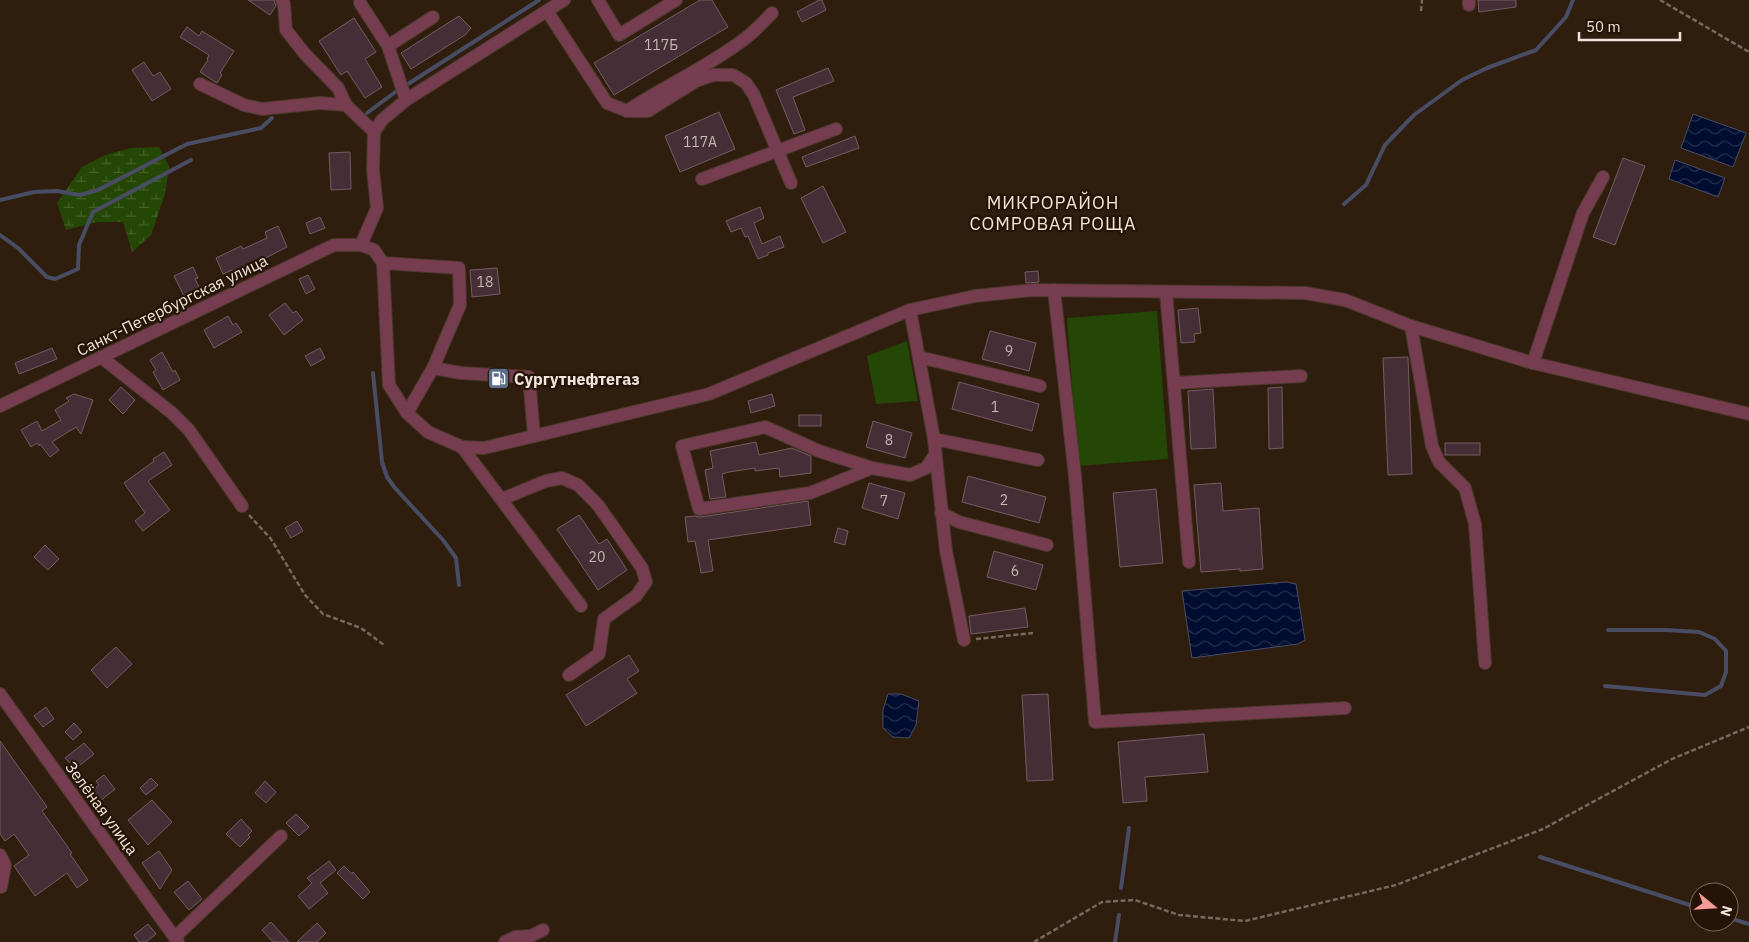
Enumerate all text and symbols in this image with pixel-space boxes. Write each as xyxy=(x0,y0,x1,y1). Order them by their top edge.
scale bar xyxy=(1579,10,1680,42)
text: 50 m xyxy=(1586,17,1621,36)
house number: 117Б xyxy=(644,36,678,54)
house number: 117А xyxy=(683,133,717,151)
district label: МИКРОРАЙОН СОМРОВАЯ РОЩА xyxy=(970,191,1136,235)
street label: Санкт-Петербургская улица xyxy=(73,250,271,360)
house number: 18 xyxy=(477,273,493,291)
house number: 9 xyxy=(1005,342,1013,360)
fuel station icon: Сургутнефтегаз xyxy=(486,367,510,391)
place label: Сургутнефтегаз xyxy=(514,369,640,389)
house number: 1 xyxy=(991,398,999,416)
house number: 8 xyxy=(885,431,893,449)
house number: 2 xyxy=(1000,491,1008,509)
house number: 7 xyxy=(880,492,888,510)
house number: 20 xyxy=(589,548,605,566)
house number: 6 xyxy=(1011,562,1019,580)
street label: Зелёная улица xyxy=(61,757,143,859)
north arrow xyxy=(1689,882,1739,932)
text: N xyxy=(1716,903,1736,919)

